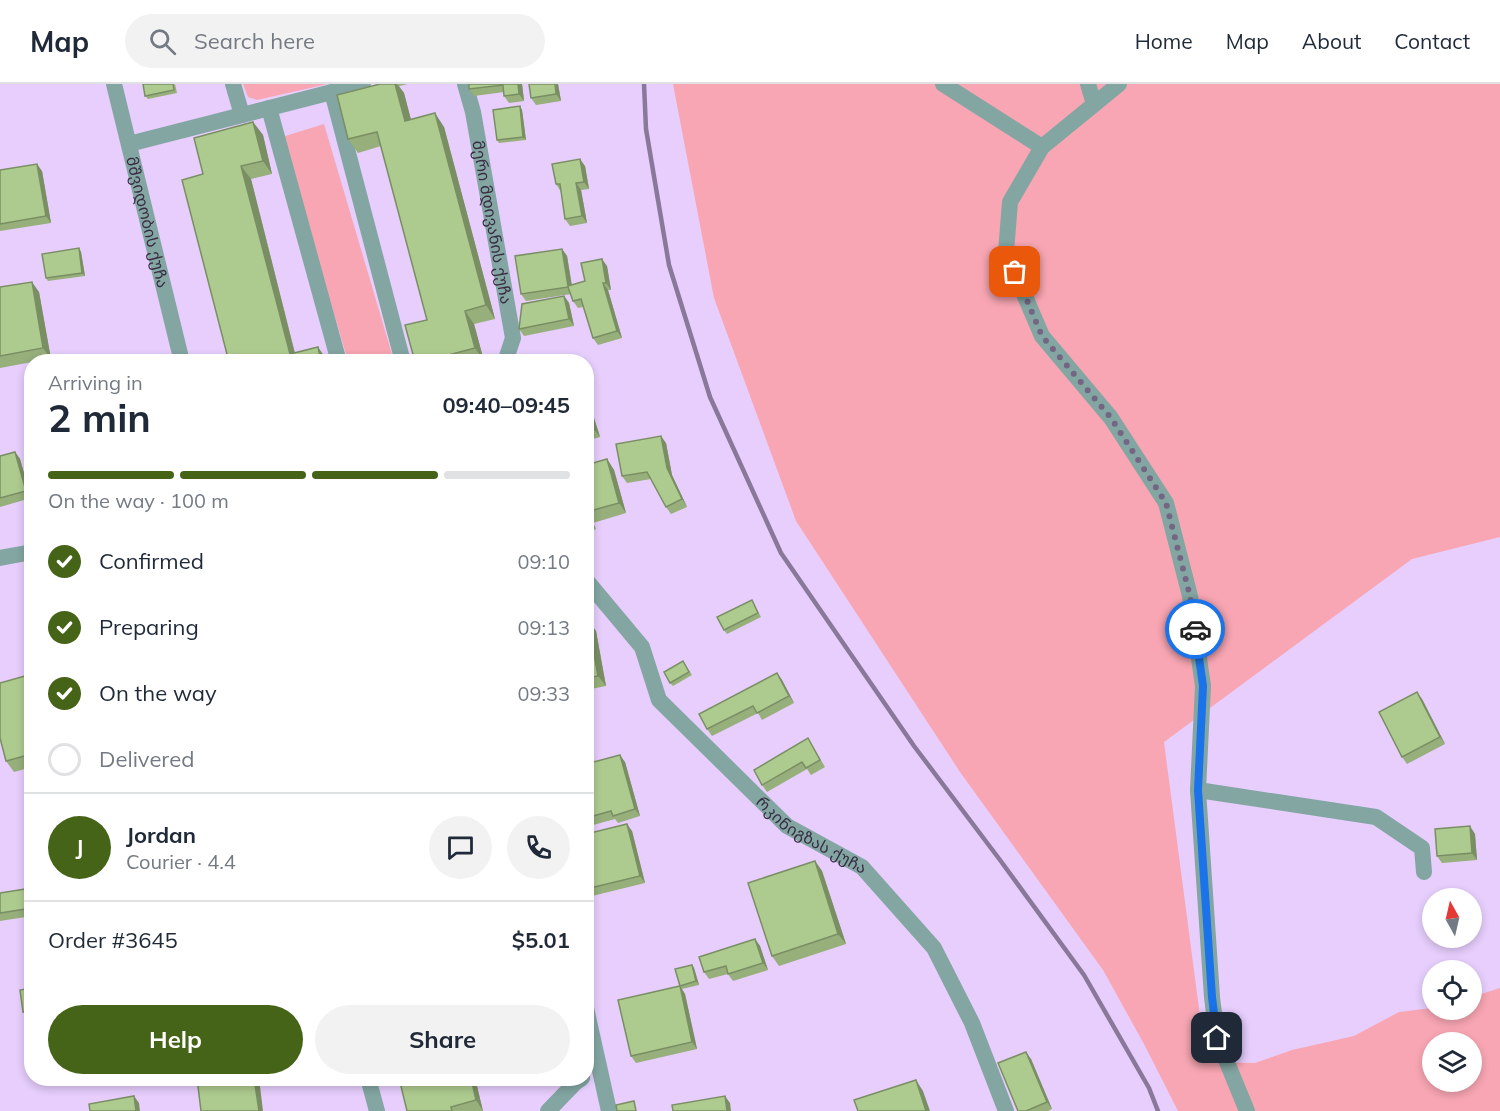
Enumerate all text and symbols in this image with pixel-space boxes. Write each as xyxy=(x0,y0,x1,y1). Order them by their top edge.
search box xyxy=(125,14,545,68)
text: Map xyxy=(30,24,89,59)
icon: search xyxy=(146,25,179,58)
text: Search here xyxy=(194,27,315,55)
text: Home xyxy=(1135,28,1193,54)
text: Map xyxy=(1226,28,1269,54)
text: About xyxy=(1302,28,1361,54)
text: Contact xyxy=(1394,28,1470,54)
street label: მერი მდივანის ქუჩა xyxy=(468,139,517,306)
street label: მშვიდობის ქუჩა xyxy=(122,154,173,290)
pin xyxy=(989,246,1040,297)
icon: bag xyxy=(998,255,1031,288)
text: Arriving in xyxy=(48,370,143,395)
text: 09:40–09:45 xyxy=(442,391,570,419)
text: 2 min xyxy=(48,393,151,442)
text: On the way · 100 m xyxy=(48,488,229,513)
icon: check xyxy=(48,545,81,578)
text: Confirmed xyxy=(99,547,204,575)
text: 09:10 xyxy=(517,549,570,574)
courier xyxy=(1165,599,1225,659)
icon: check xyxy=(48,611,81,644)
text: Preparing xyxy=(99,613,199,641)
icon: car xyxy=(1179,613,1212,646)
text: 09:13 xyxy=(517,615,570,640)
icon: check xyxy=(48,677,81,710)
text: On the way xyxy=(99,679,217,707)
text: 09:33 xyxy=(517,681,570,706)
text: Delivered xyxy=(99,745,194,773)
street label: რკინიგზას ქუჩა xyxy=(752,792,870,878)
button: chat xyxy=(429,816,492,879)
button: phone xyxy=(507,816,570,879)
text: Jordan xyxy=(126,821,196,849)
text: J xyxy=(76,833,83,861)
text: Courier · 4.4 xyxy=(126,849,236,874)
north arrow xyxy=(1422,888,1482,948)
map controls xyxy=(1422,888,1482,1092)
text: Order #3645 xyxy=(48,926,178,954)
text: $5.01 xyxy=(512,926,570,954)
button: locate xyxy=(1422,960,1482,1020)
button: Help xyxy=(48,1005,303,1074)
button: Share xyxy=(315,1005,570,1074)
pin xyxy=(1191,1012,1242,1063)
icon: home xyxy=(1200,1021,1233,1054)
button: layers xyxy=(1422,1032,1482,1092)

